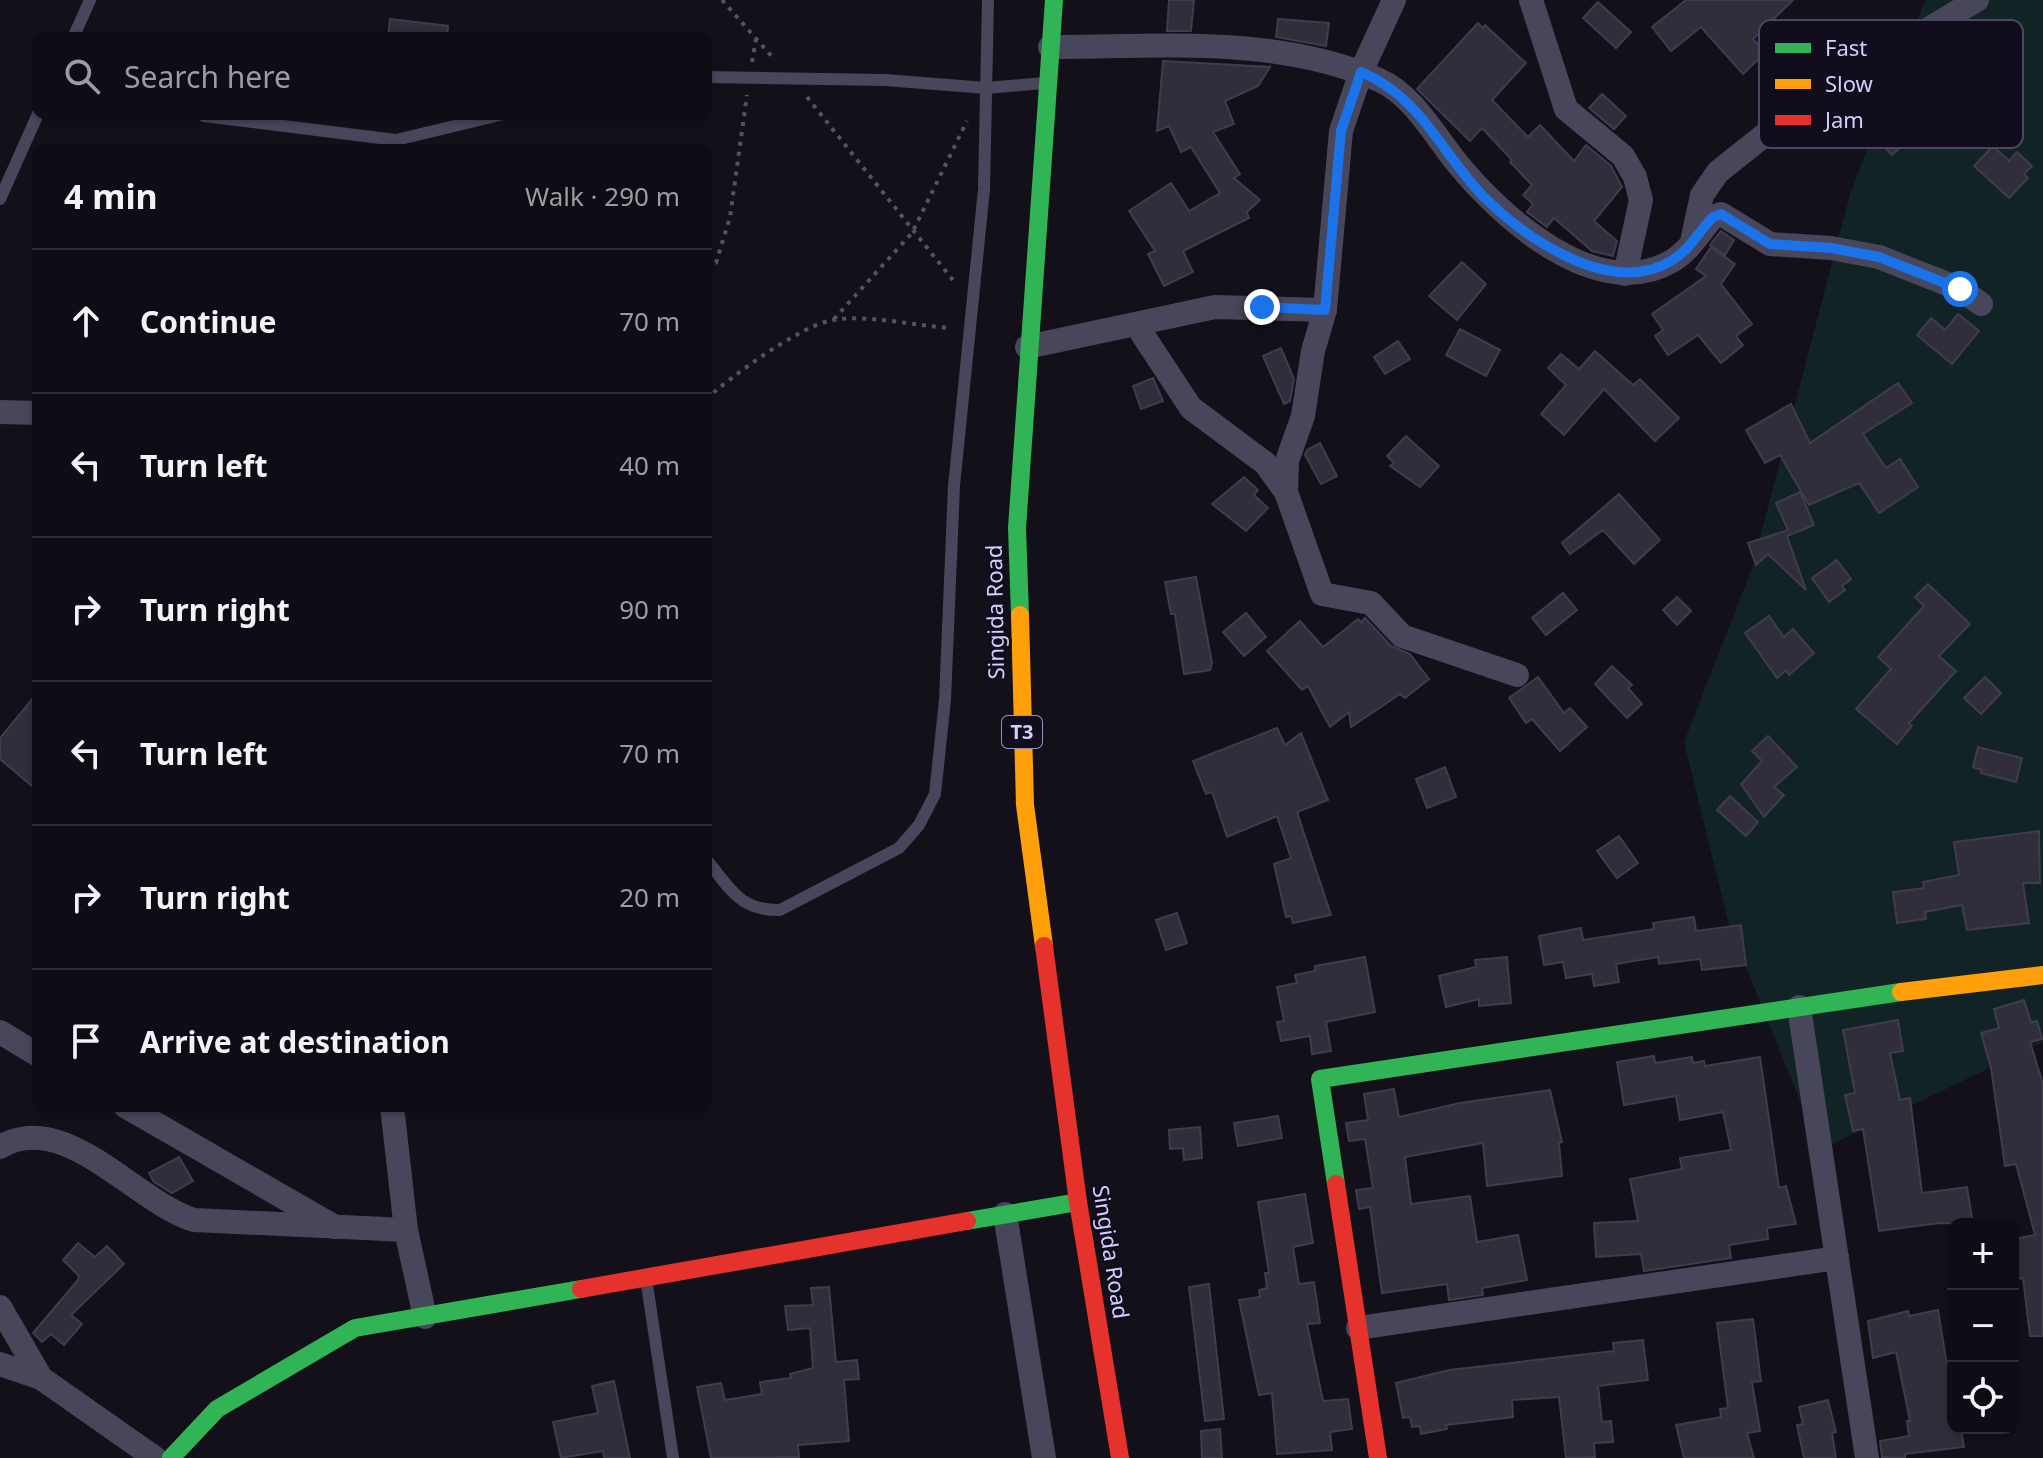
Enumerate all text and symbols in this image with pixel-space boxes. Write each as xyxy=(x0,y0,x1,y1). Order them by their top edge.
legend xyxy=(1759,20,2023,148)
search box xyxy=(32,32,712,120)
text: Fast xyxy=(1825,32,1867,62)
icon: search xyxy=(60,54,104,98)
text: Search here xyxy=(124,56,291,97)
text: Slow xyxy=(1825,68,1874,98)
text: Jam xyxy=(1823,104,1864,134)
text: 4 min xyxy=(64,173,158,219)
text: Walk · 290 m xyxy=(525,178,680,214)
route start xyxy=(1942,271,1978,307)
route end xyxy=(1244,289,1280,325)
icon: ahead xyxy=(64,299,108,343)
text: Continue xyxy=(140,301,276,342)
text: 70 m xyxy=(619,303,680,339)
icon: left xyxy=(64,443,108,487)
text: Turn left xyxy=(140,445,268,486)
text: 40 m xyxy=(619,447,680,483)
street label: Singida Road xyxy=(978,544,1010,680)
icon: right xyxy=(64,587,108,631)
text: Turn right xyxy=(140,589,290,630)
text: 90 m xyxy=(619,591,680,627)
road number: T3 xyxy=(1002,716,1042,748)
icon: left xyxy=(64,731,108,775)
text: Turn left xyxy=(140,733,268,774)
text: 70 m xyxy=(619,735,680,771)
icon: right xyxy=(64,875,108,919)
text: Turn right xyxy=(140,877,290,918)
text: 20 m xyxy=(619,879,680,915)
icon: arrive xyxy=(64,1019,108,1063)
text: Arrive at destination xyxy=(140,1021,450,1062)
street label: Singida Road xyxy=(1087,1183,1137,1321)
map controls xyxy=(1947,1218,2019,1434)
button: + xyxy=(1947,1218,2019,1290)
button: − xyxy=(1947,1290,2019,1362)
button: locate xyxy=(1947,1362,2019,1434)

